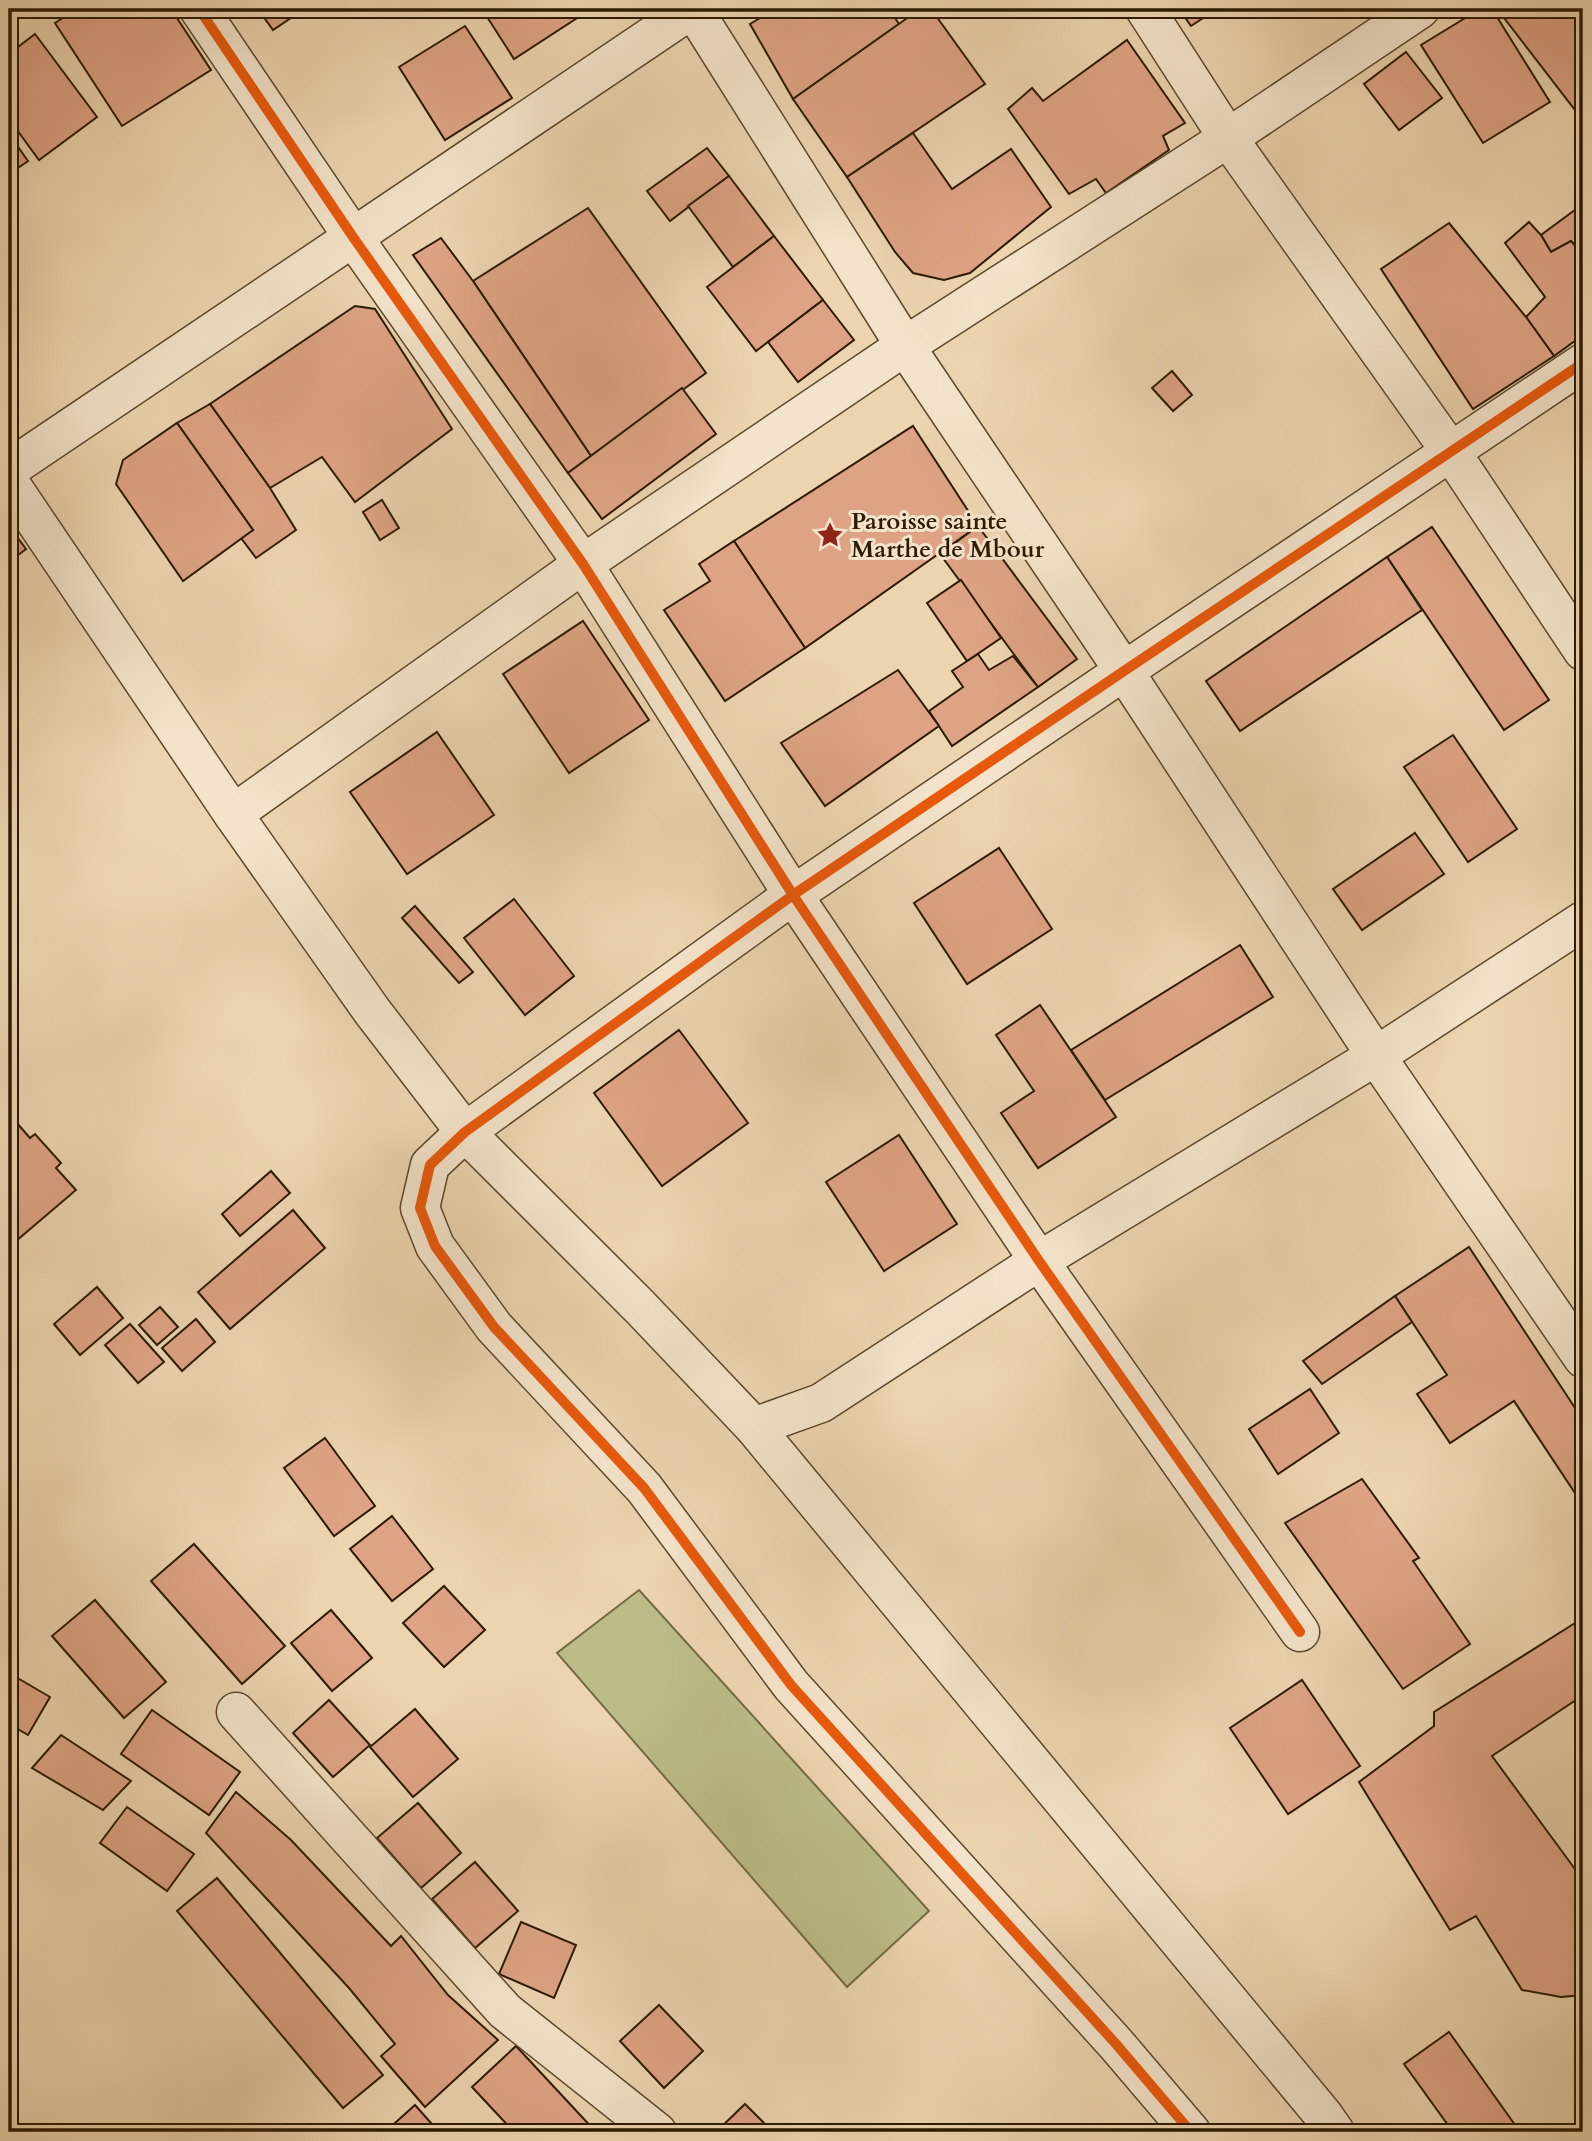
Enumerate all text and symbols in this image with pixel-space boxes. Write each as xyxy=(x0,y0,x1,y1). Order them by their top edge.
place label: Paroisse sainte Marthe de Mbour xyxy=(851,505,1045,566)
place icon: Paroisse sainte Marthe de Mbour xyxy=(815,520,845,550)

